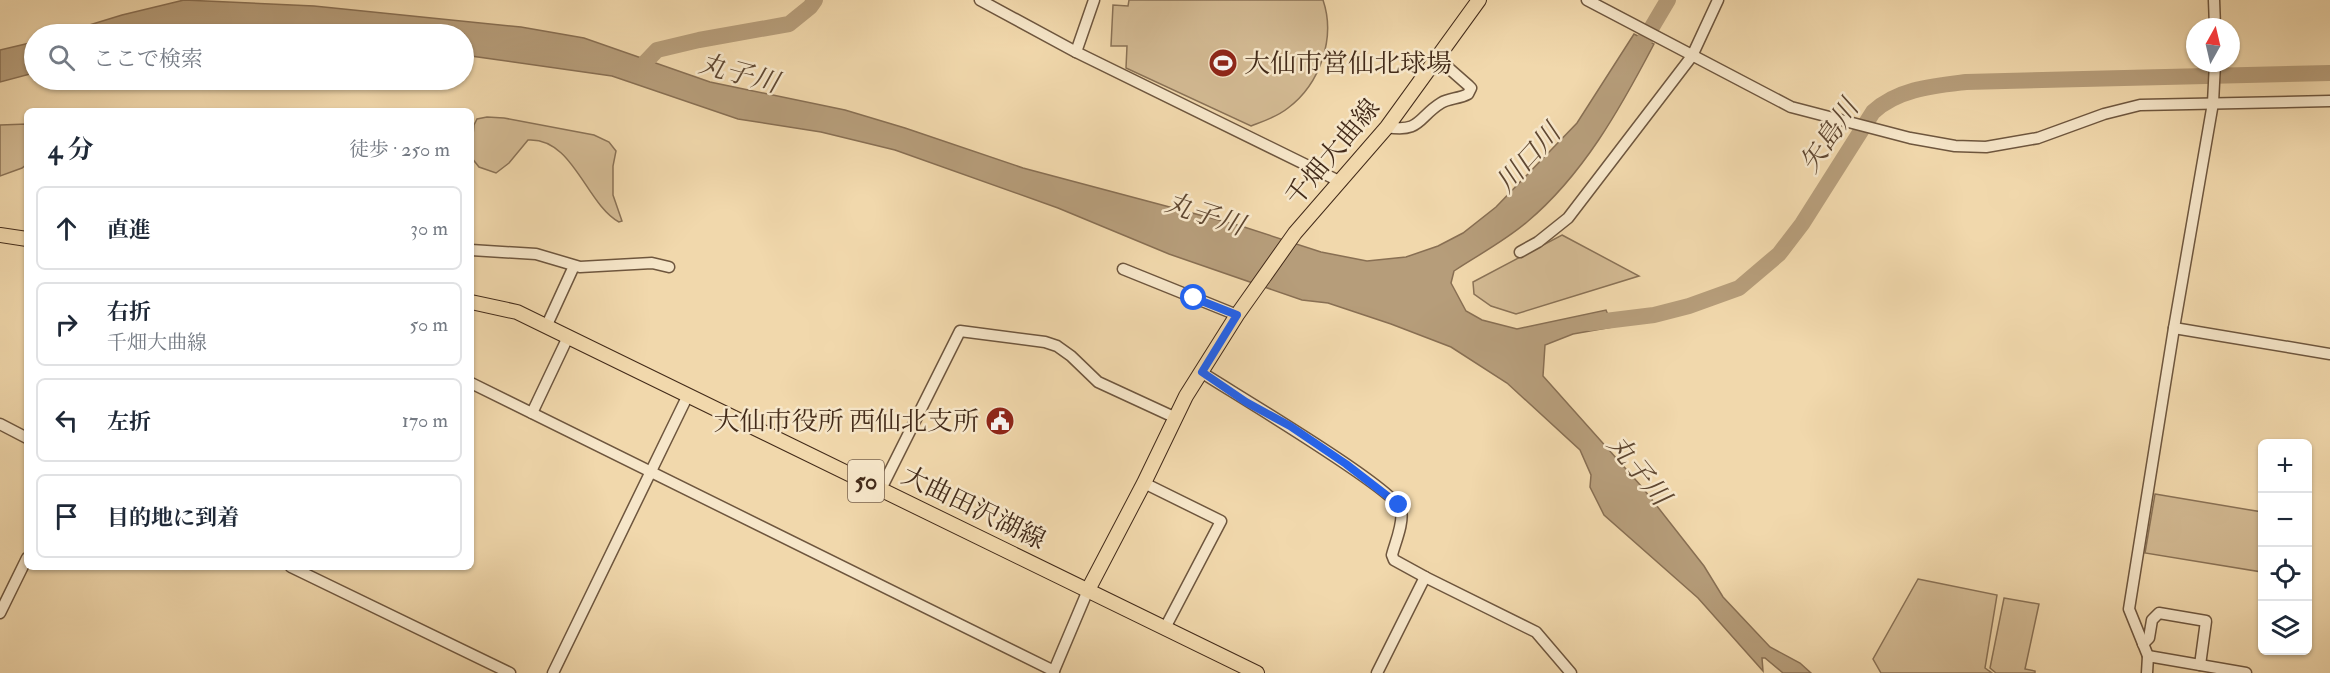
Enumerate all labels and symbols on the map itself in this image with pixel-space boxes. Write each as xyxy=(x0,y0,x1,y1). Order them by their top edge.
north arrow xyxy=(2186,18,2240,72)
water label: 丸子川 xyxy=(695,47,785,101)
sports icon: 大仙市営仙北球場 xyxy=(1207,47,1239,79)
place label: 大仙市営仙北球場 xyxy=(1244,48,1452,80)
water label: 矢島川 xyxy=(1793,91,1867,179)
street label: 千畑大曲線 xyxy=(1279,93,1387,213)
water label: 川口川 xyxy=(1489,115,1570,199)
water label: 丸子川 xyxy=(1161,186,1251,244)
route start xyxy=(1180,284,1206,310)
public building icon: 大仙市役所 西仙北支所 xyxy=(984,405,1016,437)
place label: 大仙市役所 西仙北支所 xyxy=(714,406,979,438)
water label: 丸子川 xyxy=(1600,428,1679,515)
street label: 大曲田沢湖線 xyxy=(896,459,1051,556)
road number: 50 xyxy=(848,460,884,502)
route end xyxy=(1385,491,1411,517)

